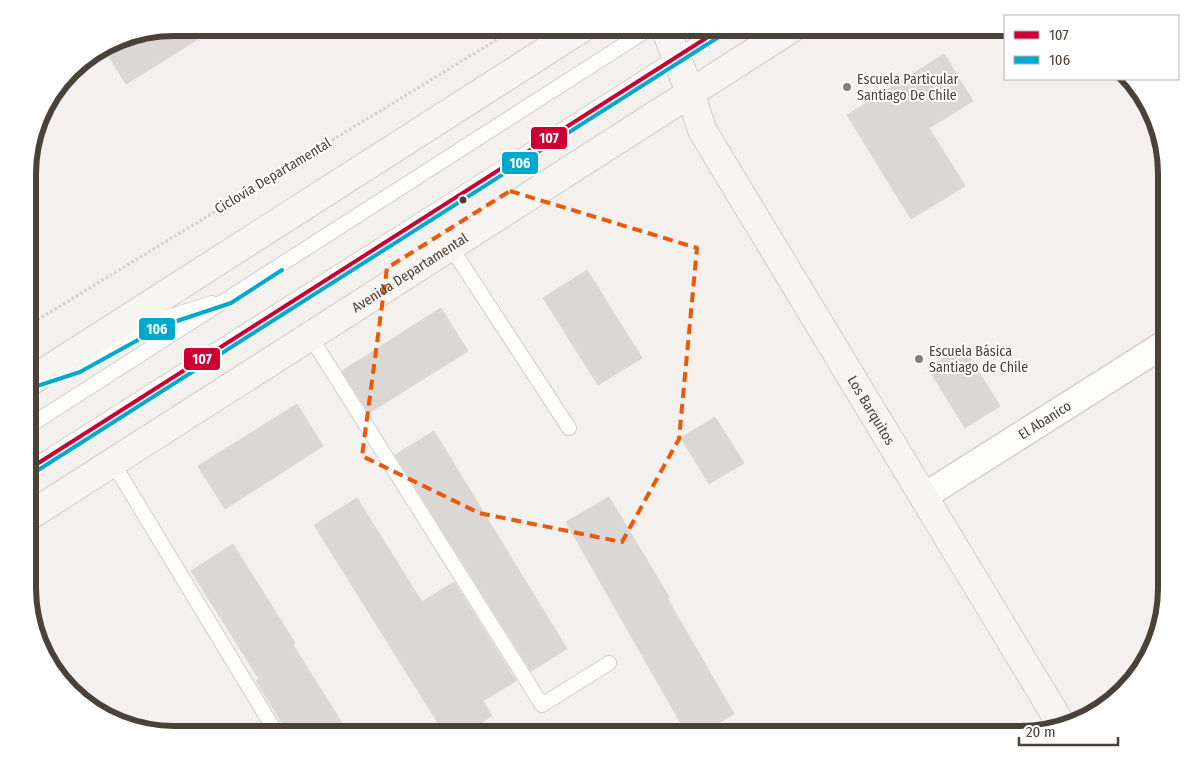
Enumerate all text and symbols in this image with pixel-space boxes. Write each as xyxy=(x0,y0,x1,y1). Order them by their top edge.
legend xyxy=(1004,15,1179,80)
text: 107 xyxy=(1049,26,1068,44)
text: 106 xyxy=(1049,51,1070,69)
place label: Escuela Particular Santiago De Chile xyxy=(857,71,959,104)
marker: Escuela Particular Santiago De Chile xyxy=(841,81,853,93)
line badge: 107 xyxy=(530,126,568,150)
text: 107 xyxy=(539,130,559,147)
street label: Ciclovía Departamental xyxy=(212,134,335,218)
line badge: 106 xyxy=(501,151,539,175)
text: 106 xyxy=(510,155,530,172)
unlabelled marker xyxy=(458,195,468,205)
street label: Avenida Departamental xyxy=(348,229,471,316)
line badge: 106 xyxy=(138,317,176,341)
text: 106 xyxy=(147,321,167,338)
place label: Escuela Básica Santiago de Chile xyxy=(929,343,1028,376)
line badge: 107 xyxy=(183,347,221,371)
text: 107 xyxy=(192,351,212,368)
marker: Escuela Básica Santiago de Chile xyxy=(913,353,925,365)
street label: Los Barquitos xyxy=(844,373,899,448)
street label: El Abanico xyxy=(1015,397,1074,443)
scale bar xyxy=(1019,714,1118,746)
text: 20 m xyxy=(1026,723,1056,741)

